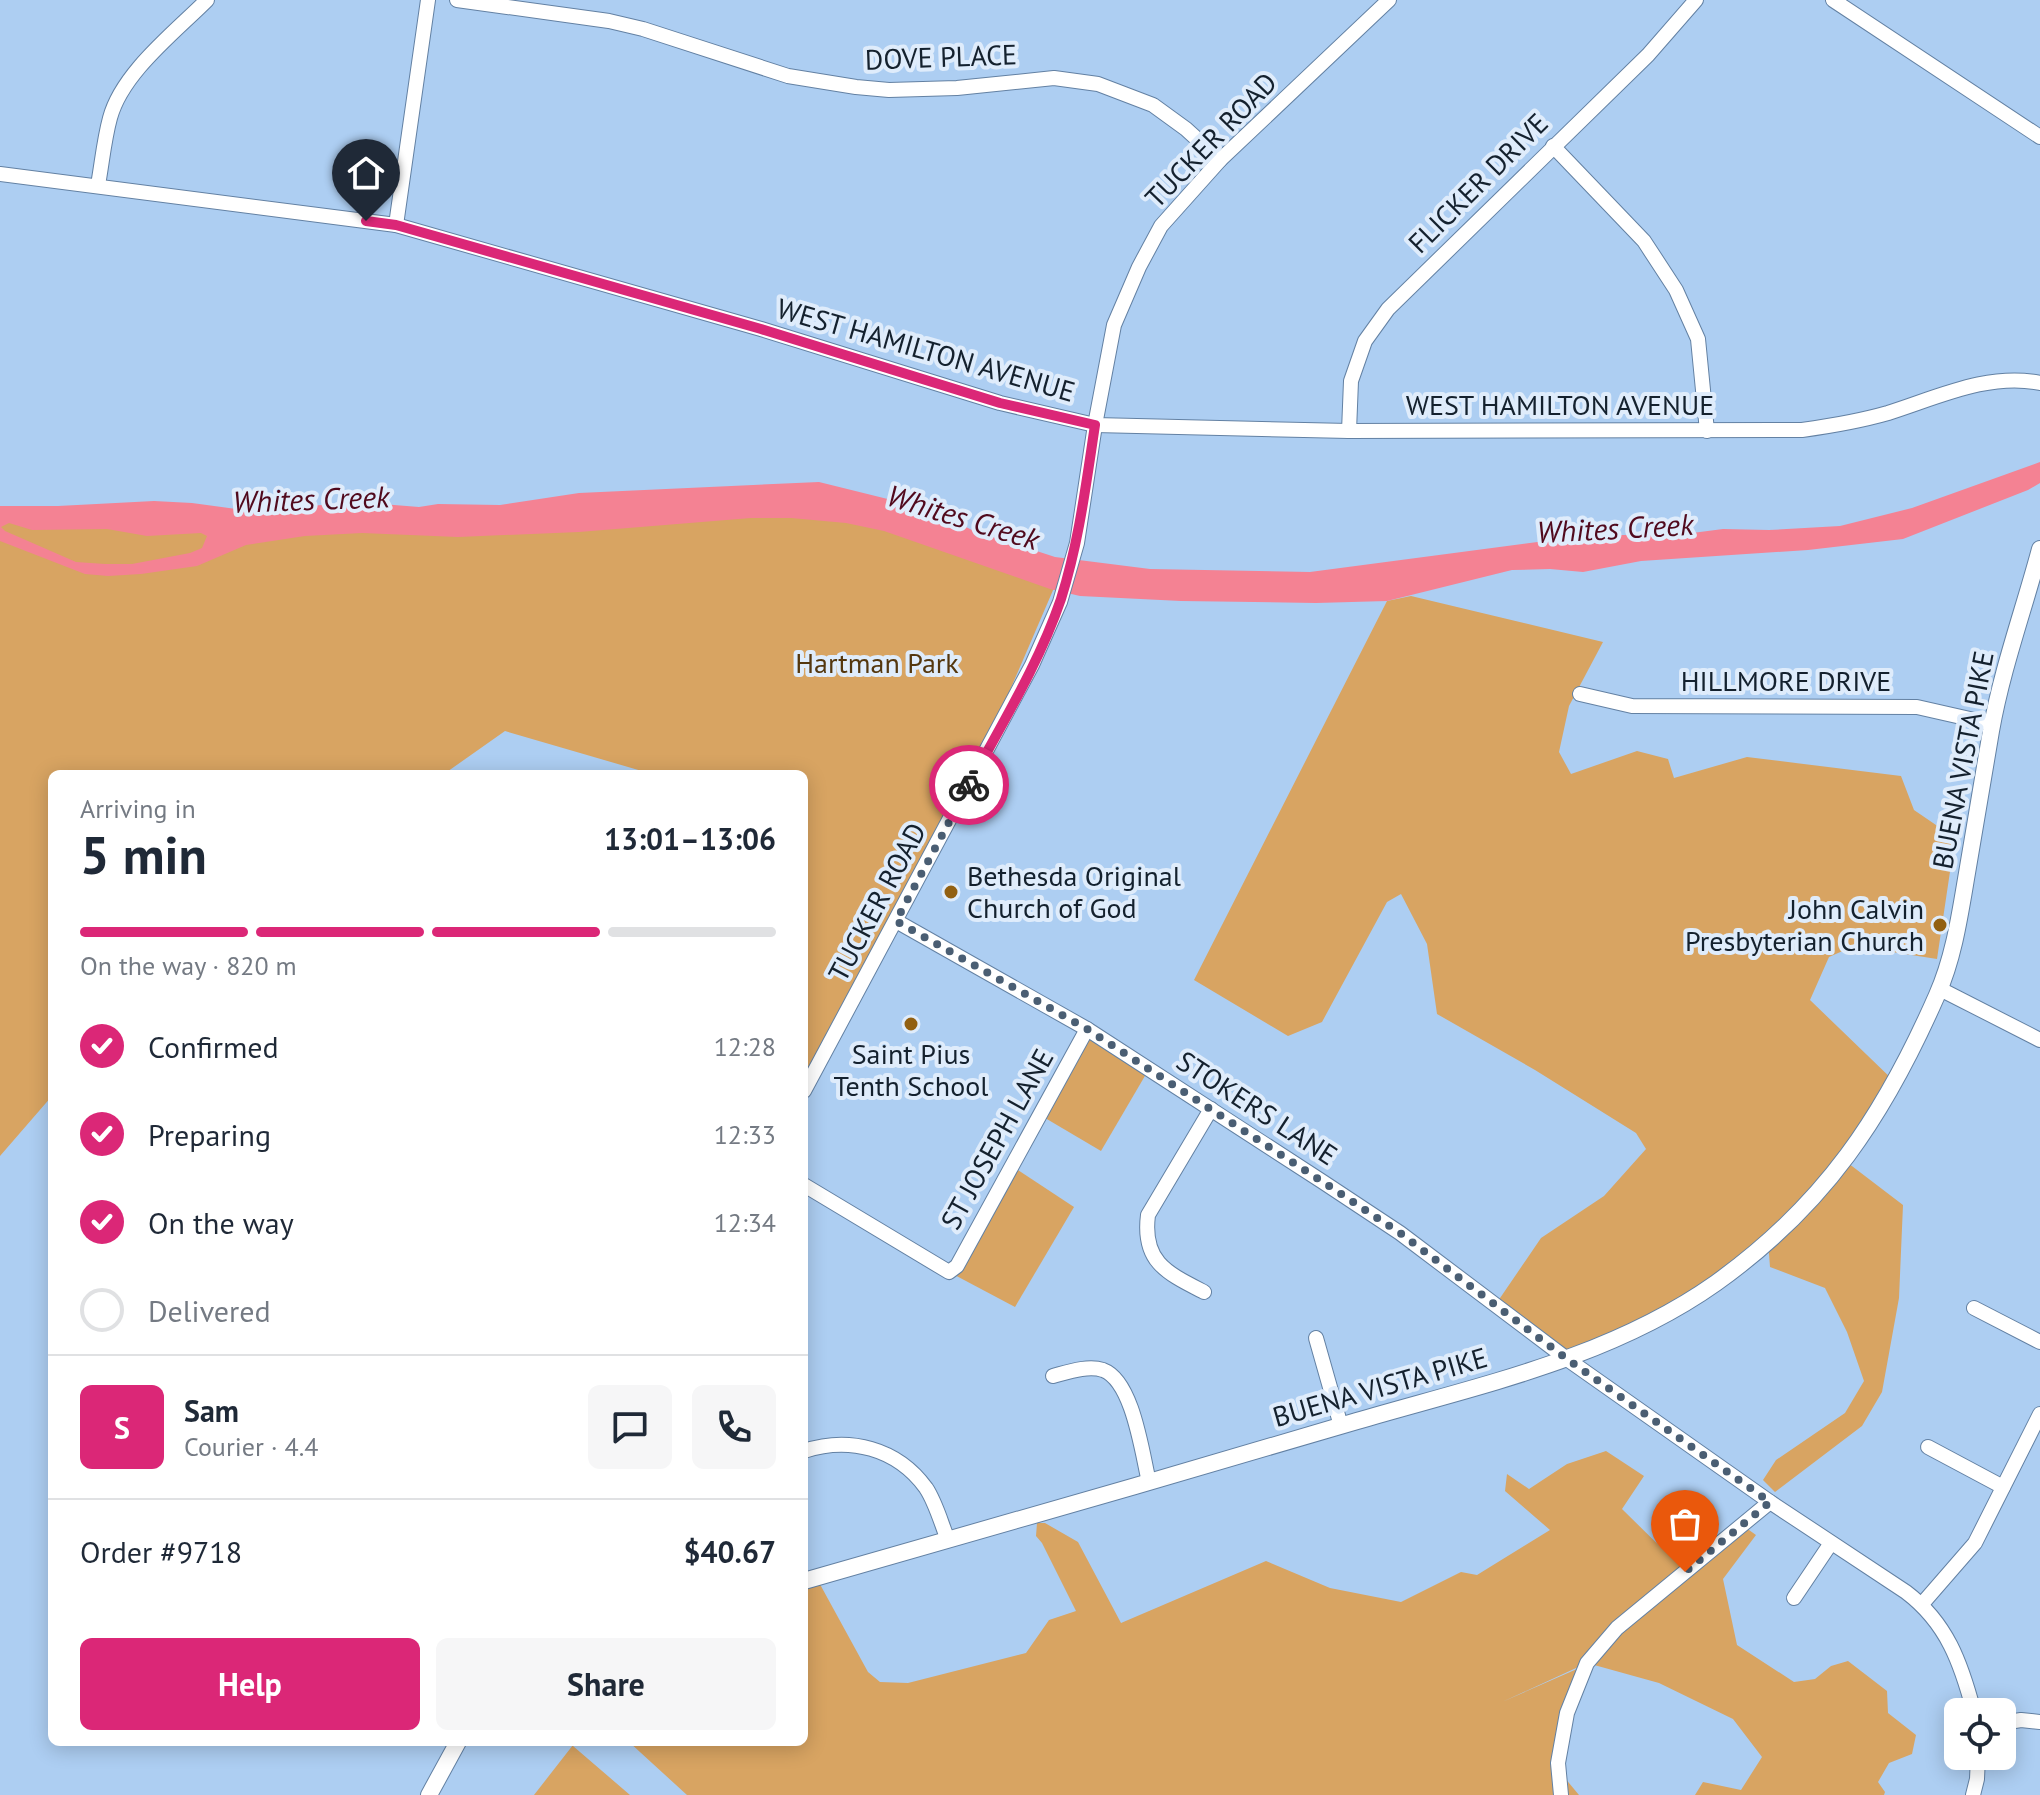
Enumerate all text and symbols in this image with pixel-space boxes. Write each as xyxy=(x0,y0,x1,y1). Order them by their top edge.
street label: DOVE PLACE xyxy=(864,35,1018,78)
street label: TUCKER ROAD xyxy=(1137,64,1285,215)
street label: FLICKER DRIVE xyxy=(1400,105,1556,261)
pin xyxy=(332,139,400,221)
icon: home xyxy=(344,151,388,195)
street label: WEST HAMILTON AVENUE xyxy=(773,289,1079,410)
street label: WEST HAMILTON AVENUE xyxy=(1406,386,1714,423)
water label: Whites Creek xyxy=(883,475,1046,559)
water label: Whites Creek xyxy=(232,476,392,521)
water label: Whites Creek xyxy=(1536,504,1696,551)
park label: Hartman Park xyxy=(795,644,959,681)
street label: BUENA VISTA PIKE xyxy=(1923,648,2002,872)
street label: HILLMORE DRIVE xyxy=(1681,662,1891,699)
courier xyxy=(929,745,1009,825)
icon: bike xyxy=(947,763,991,807)
text: Arriving in xyxy=(80,792,196,825)
street label: TUCKER ROAD xyxy=(819,816,934,988)
text: 13:01–13:06 xyxy=(604,819,776,858)
text: 5 min xyxy=(80,821,207,888)
place label: Bethesda Original Church of God xyxy=(967,857,1181,926)
marker: Bethesda Original Church of God xyxy=(942,883,960,901)
place label: John Calvin Presbyterian Church xyxy=(1685,890,1924,959)
marker: John Calvin Presbyterian Church xyxy=(1931,916,1949,934)
text: On the way · 820 m xyxy=(80,949,297,982)
marker: Saint Pius Tenth School xyxy=(902,1015,920,1033)
icon: check xyxy=(80,1024,124,1068)
text: Confirmed xyxy=(148,1027,279,1066)
text: 12:28 xyxy=(714,1030,776,1063)
place label: Saint Pius Tenth School xyxy=(834,1035,988,1104)
street label: ST JOSEPH LANE xyxy=(932,1042,1061,1236)
street label: STOKERS LANE xyxy=(1170,1042,1345,1173)
icon: check xyxy=(80,1112,124,1156)
text: Preparing xyxy=(148,1115,271,1154)
text: 12:33 xyxy=(714,1118,776,1151)
icon: check xyxy=(80,1200,124,1244)
text: On the way xyxy=(148,1203,294,1242)
text: 12:34 xyxy=(714,1206,776,1239)
text: Delivered xyxy=(148,1291,271,1330)
street label: BUENA VISTA PIKE xyxy=(1268,1338,1491,1435)
button: chat xyxy=(588,1385,672,1469)
button: phone xyxy=(692,1385,776,1469)
text: Sam xyxy=(184,1391,239,1430)
text: S xyxy=(114,1408,130,1447)
text: Courier · 4.4 xyxy=(184,1430,318,1463)
pin xyxy=(1651,1490,1719,1572)
icon: bag xyxy=(1663,1502,1707,1546)
text: Order #9718 xyxy=(80,1532,242,1571)
text: $40.67 xyxy=(684,1532,776,1571)
button: Help xyxy=(80,1638,420,1730)
button: Share xyxy=(436,1638,776,1730)
map controls xyxy=(1944,1698,2016,1770)
button: locate xyxy=(1944,1698,2016,1770)

